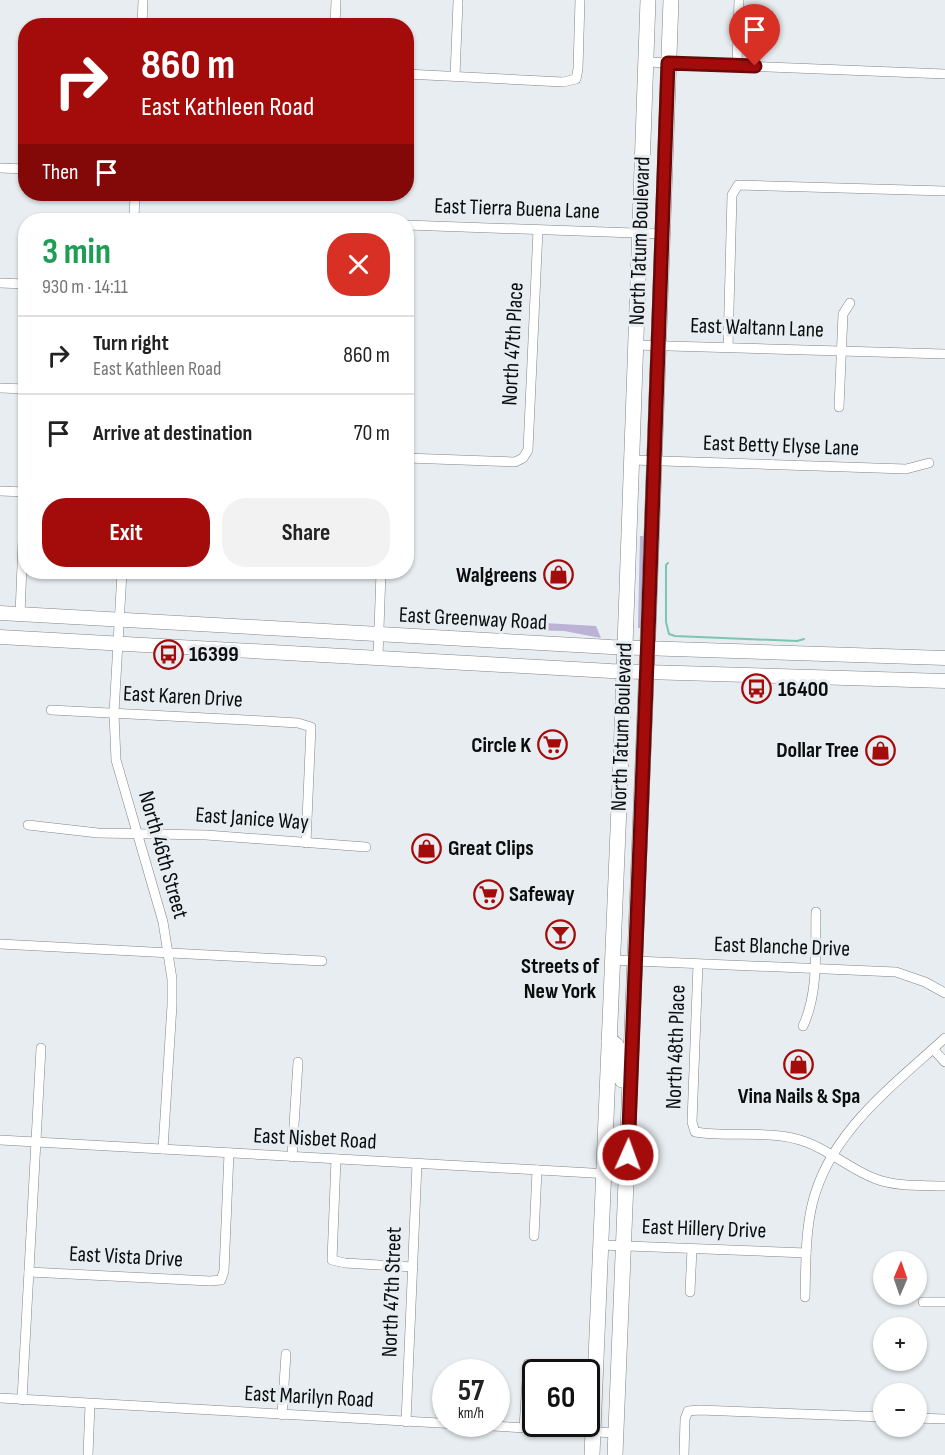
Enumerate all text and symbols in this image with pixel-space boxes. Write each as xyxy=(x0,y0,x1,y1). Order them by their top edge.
pin xyxy=(729,4,780,66)
icon: arrive xyxy=(738,13,771,46)
text: 860 m xyxy=(141,40,235,91)
icon: right xyxy=(42,42,120,120)
text: East Kathleen Road xyxy=(141,91,314,123)
icon: arrive xyxy=(90,156,123,189)
street label: North Tatum Boulevard xyxy=(624,156,656,326)
text: Then xyxy=(42,159,78,186)
street label: East Tierra Buena Lane xyxy=(434,193,600,225)
text: 3 min xyxy=(42,231,111,274)
button: close xyxy=(327,233,390,296)
text: 930 m · 14:11 xyxy=(42,275,128,299)
street label: North 47th Place xyxy=(496,282,530,406)
street label: East Waltann Lane xyxy=(690,312,824,344)
text: Turn right xyxy=(93,330,169,357)
icon: right xyxy=(42,339,75,372)
text: 860 m xyxy=(343,342,390,369)
text: East Kathleen Road xyxy=(93,357,221,381)
icon: arrive xyxy=(42,417,75,450)
text: Arrive at destination xyxy=(93,420,252,447)
text: 70 m xyxy=(354,420,390,447)
street label: East Betty Elyse Lane xyxy=(703,430,859,462)
button: Exit xyxy=(42,498,210,567)
button: Share xyxy=(222,498,390,567)
shop icon: Walgreens xyxy=(542,559,574,591)
place label: Walgreens xyxy=(456,562,537,589)
street label: East Greenway Road xyxy=(398,602,548,636)
bus stop icon: 16399 xyxy=(152,638,184,670)
place label: 16399 xyxy=(189,641,239,668)
street label: North Tatum Boulevard xyxy=(606,642,638,812)
bus stop icon: 16400 xyxy=(741,673,773,705)
place label: 16400 xyxy=(778,676,828,703)
street label: East Karen Drive xyxy=(123,680,243,714)
supermarket icon: Circle K xyxy=(536,729,568,761)
place label: Circle K xyxy=(471,732,531,759)
shop icon: Dollar Tree xyxy=(864,734,896,766)
place label: Dollar Tree xyxy=(776,737,859,764)
street label: North 46th Street xyxy=(132,788,194,922)
street label: East Janice Way xyxy=(195,802,310,836)
shop icon: Great Clips xyxy=(411,832,443,864)
place label: Great Clips xyxy=(448,835,534,862)
supermarket icon: Safeway xyxy=(472,878,504,910)
place label: Safeway xyxy=(509,881,575,908)
bar icon: Streets of New York xyxy=(544,918,576,950)
street label: East Blanche Drive xyxy=(714,931,850,963)
place label: Streets of New York xyxy=(521,953,600,1005)
street label: North 48th Place xyxy=(660,984,692,1110)
shop icon: Vina Nails & Spa xyxy=(783,1048,815,1080)
place label: Vina Nails & Spa xyxy=(738,1083,860,1110)
street label: East Nisbet Road xyxy=(253,1122,377,1156)
position arrow xyxy=(596,1123,660,1187)
street label: East Hillery Drive xyxy=(641,1213,767,1245)
street label: North 47th Street xyxy=(376,1226,408,1358)
street label: East Vista Drive xyxy=(68,1241,184,1273)
north arrow xyxy=(873,1251,927,1305)
map controls xyxy=(873,1251,927,1437)
button: + xyxy=(873,1317,927,1371)
speed limit sign: 60 xyxy=(522,1359,600,1437)
text: 57 xyxy=(458,1373,484,1409)
street label: East Marilyn Road xyxy=(244,1380,374,1414)
button: − xyxy=(873,1383,927,1437)
text: km/h xyxy=(458,1404,484,1423)

